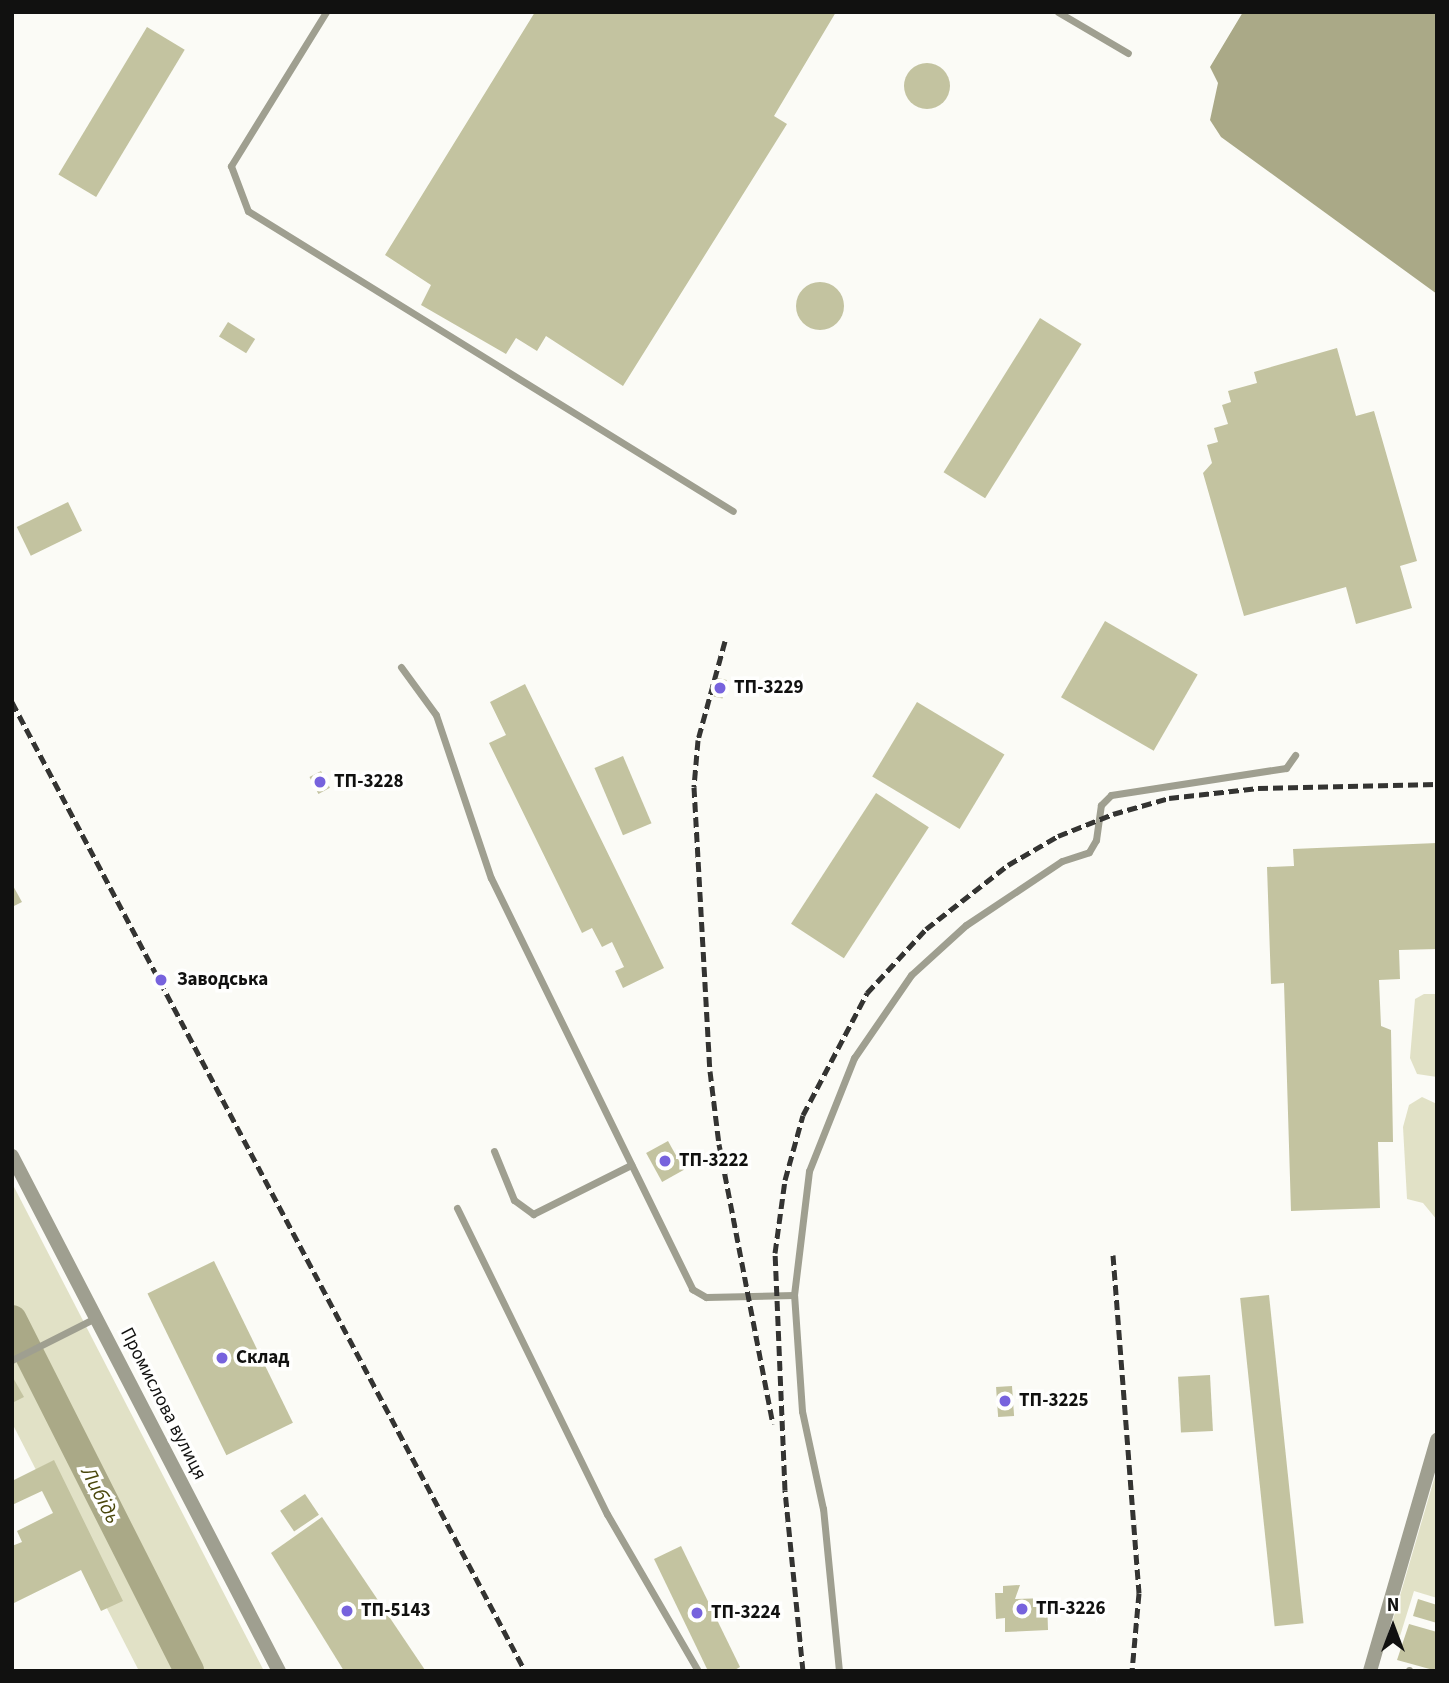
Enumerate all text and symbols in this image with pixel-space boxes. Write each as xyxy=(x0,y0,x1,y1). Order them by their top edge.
place label: ТП-3229 xyxy=(734,677,804,699)
marker: ТП-3229 xyxy=(712,680,728,696)
place label: ТП-3228 xyxy=(334,771,404,793)
marker: ТП-3228 xyxy=(312,774,328,790)
place label: Заводська xyxy=(177,969,268,991)
marker: Заводська xyxy=(151,970,171,990)
place label: ТП-3222 xyxy=(679,1150,749,1172)
marker: ТП-3222 xyxy=(657,1153,673,1169)
street label: Промислова вулиця xyxy=(115,1324,211,1484)
place label: Склад xyxy=(236,1347,289,1369)
marker: Склад xyxy=(214,1350,230,1366)
place label: ТП-3225 xyxy=(1019,1390,1089,1412)
marker: ТП-3225 xyxy=(997,1393,1013,1409)
water label: Либідь xyxy=(76,1462,126,1528)
north arrow xyxy=(1358,1592,1428,1662)
text: N xyxy=(1387,1592,1399,1619)
place label: ТП-3226 xyxy=(1036,1598,1106,1620)
place label: ТП-5143 xyxy=(361,1600,431,1622)
marker: ТП-3226 xyxy=(1014,1601,1030,1617)
place label: ТП-3224 xyxy=(711,1602,781,1624)
marker: ТП-5143 xyxy=(339,1603,355,1619)
marker: ТП-3224 xyxy=(689,1605,705,1621)

